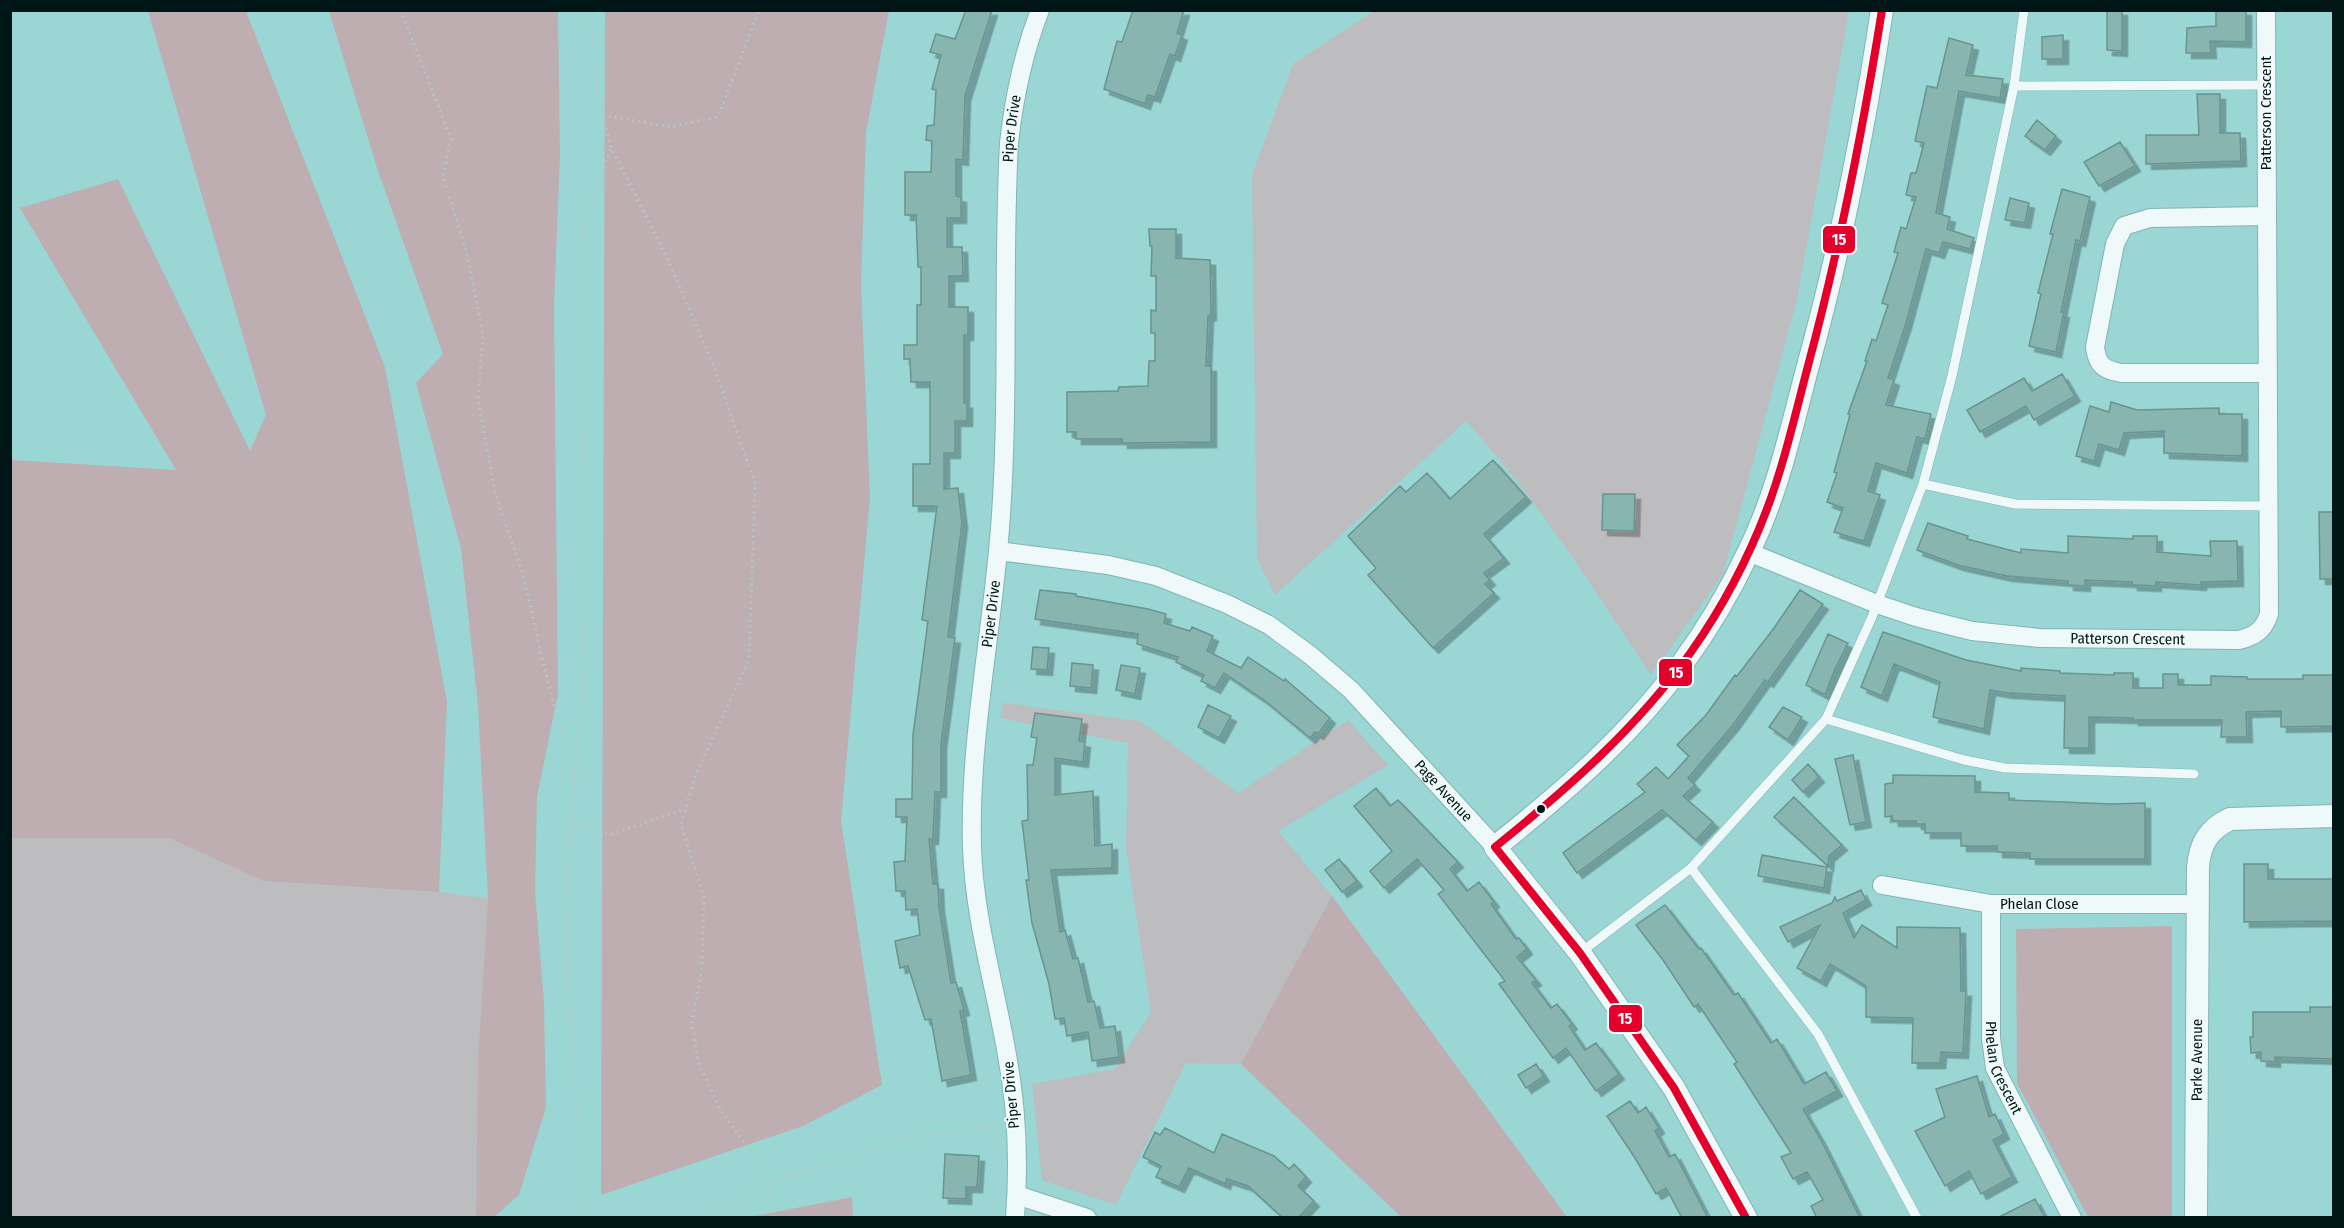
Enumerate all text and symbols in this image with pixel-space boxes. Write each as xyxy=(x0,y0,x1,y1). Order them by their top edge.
street label: Patterson Crescent xyxy=(2257,56,2275,170)
street label: Piper Drive xyxy=(999,94,1025,163)
line badge: 15 xyxy=(1822,225,1856,254)
text: 15 xyxy=(1832,230,1846,249)
street label: Piper Drive xyxy=(978,579,1004,648)
street label: Patterson Crescent xyxy=(2070,629,2185,648)
line badge: 15 xyxy=(1658,658,1693,687)
text: 15 xyxy=(1669,663,1683,682)
street label: Page Avenue xyxy=(1411,756,1476,825)
unlabelled marker xyxy=(1535,803,1547,815)
street label: Phelan Close xyxy=(2000,895,2079,913)
line badge: 15 xyxy=(1608,1004,1643,1033)
text: 15 xyxy=(1618,1009,1632,1028)
street label: Parke Avenue xyxy=(2188,1019,2206,1101)
street label: Phelan Crescent xyxy=(1982,1021,2026,1117)
street label: Piper Drive xyxy=(999,1061,1023,1129)

